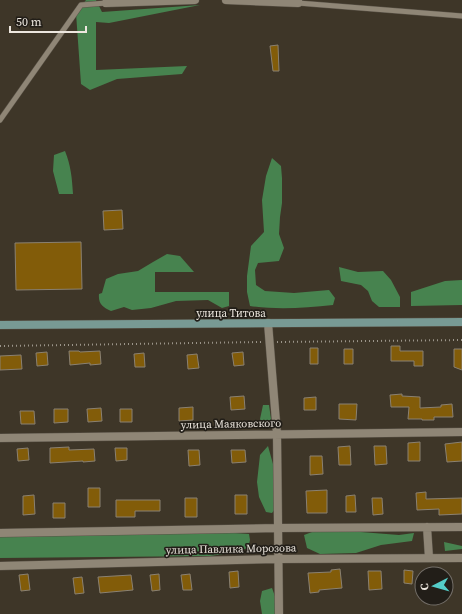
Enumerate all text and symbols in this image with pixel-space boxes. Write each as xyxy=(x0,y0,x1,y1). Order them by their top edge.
scale bar xyxy=(10,8,86,34)
text: 50 m xyxy=(16,14,42,30)
street label: улица Титова xyxy=(196,306,266,321)
street label: улица Маяковского xyxy=(181,416,281,432)
street label: улица Павлика Морозова xyxy=(166,540,297,558)
north arrow xyxy=(414,566,454,606)
text: С xyxy=(417,583,432,591)

